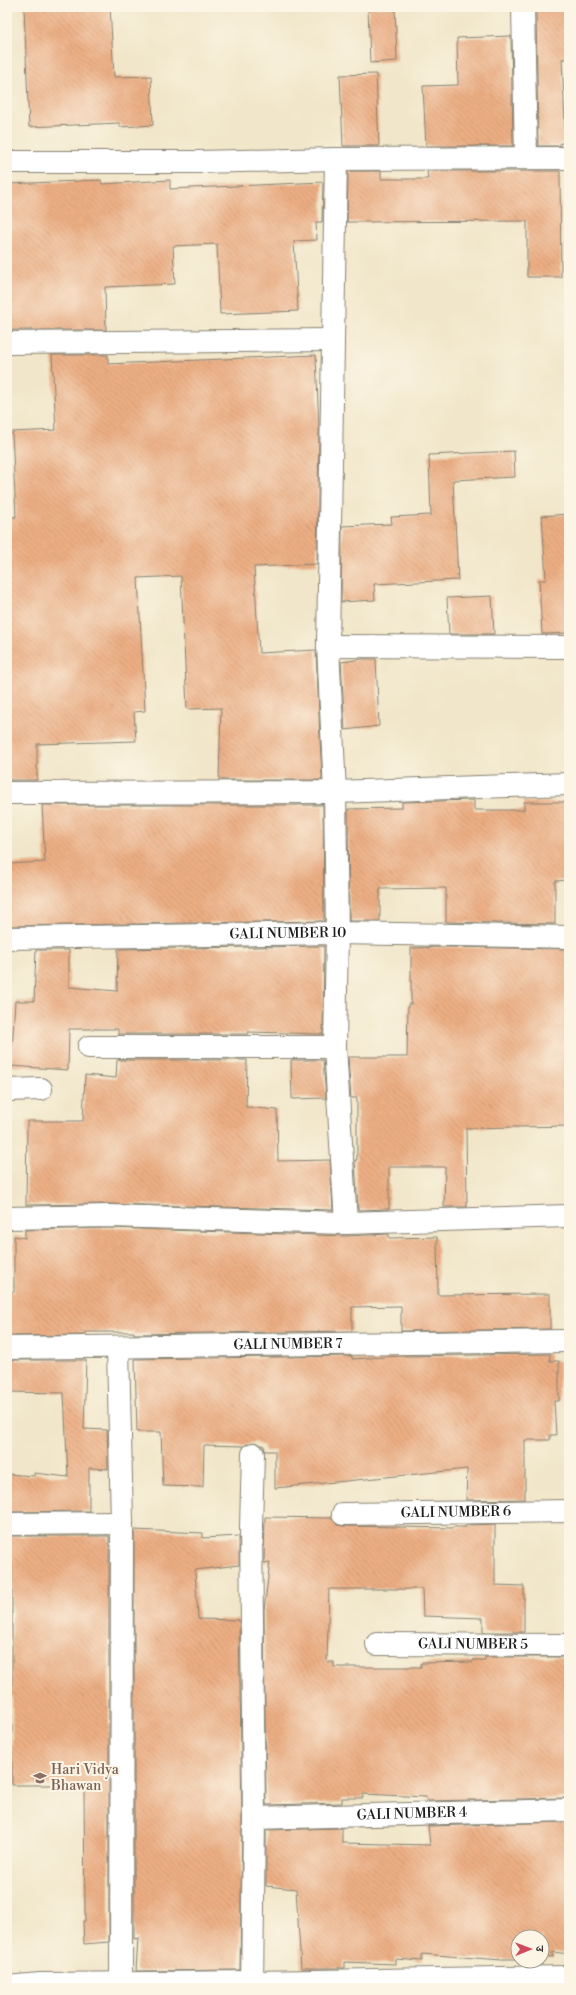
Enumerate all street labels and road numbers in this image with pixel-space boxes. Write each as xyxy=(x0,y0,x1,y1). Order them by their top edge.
street label: GALI NUMBER 10 xyxy=(229,924,347,944)
street label: GALI NUMBER 7 xyxy=(233,1335,343,1354)
street label: GALI NUMBER 6 xyxy=(401,1503,512,1522)
street label: GALI NUMBER 5 xyxy=(418,1635,528,1654)
street label: GALI NUMBER 4 xyxy=(357,1804,467,1824)

